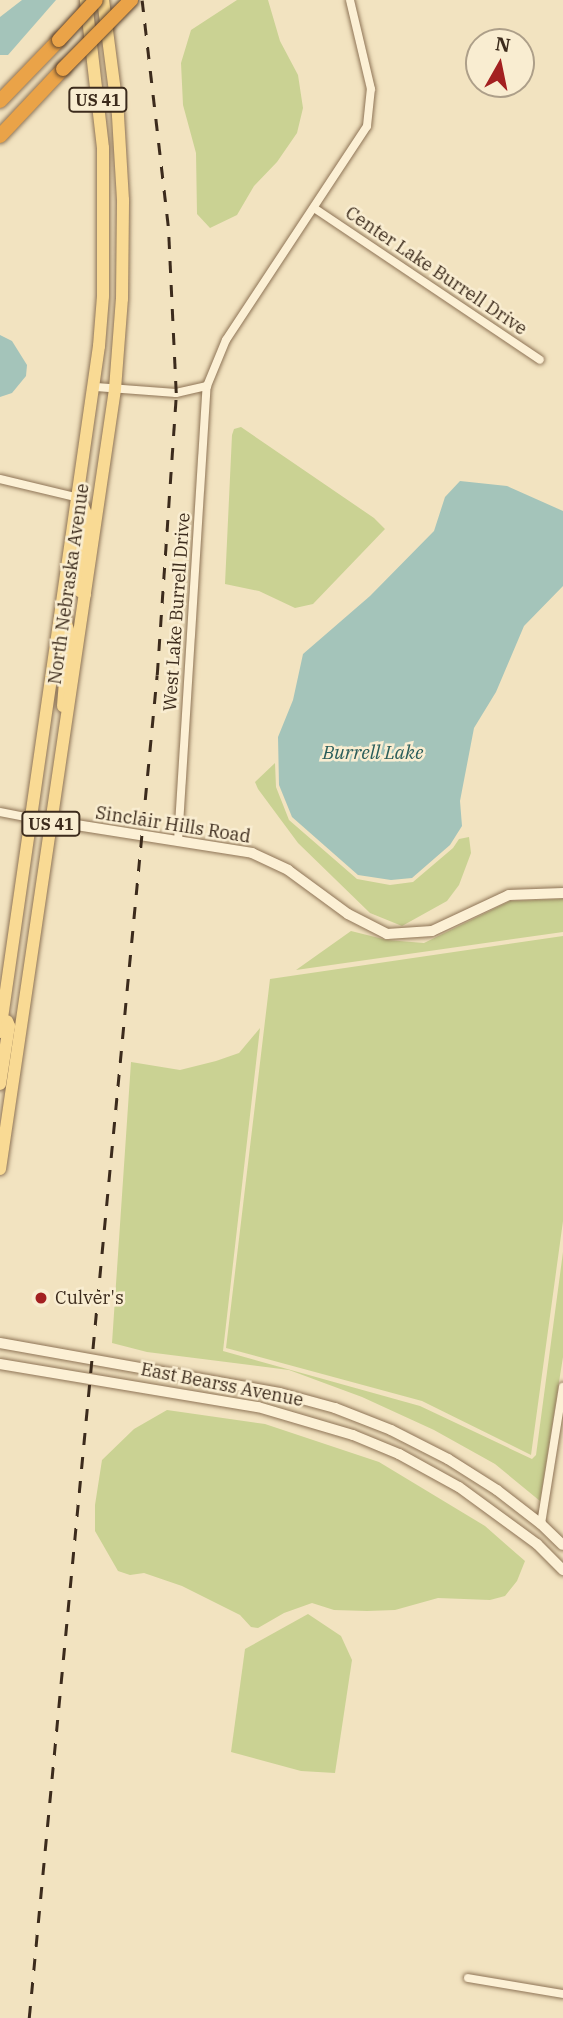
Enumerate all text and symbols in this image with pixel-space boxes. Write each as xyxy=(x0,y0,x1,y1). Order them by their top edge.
north arrow xyxy=(465,28,535,98)
text: N xyxy=(494,31,512,57)
road number: US 41 xyxy=(68,88,128,113)
street label: Center Lake Burrell Drive xyxy=(341,202,531,340)
street label: North Nebraska Avenue xyxy=(44,482,94,686)
street label: West Lake Burrell Drive xyxy=(159,512,195,712)
water label: Burrell Lake xyxy=(323,742,423,764)
street label: Sinclair Hills Road xyxy=(94,802,252,848)
road number: US 41 xyxy=(21,811,81,836)
place label: Culver's xyxy=(55,1287,124,1309)
marker: Culver's xyxy=(33,1290,49,1306)
street label: East Bearss Avenue xyxy=(139,1359,305,1411)

